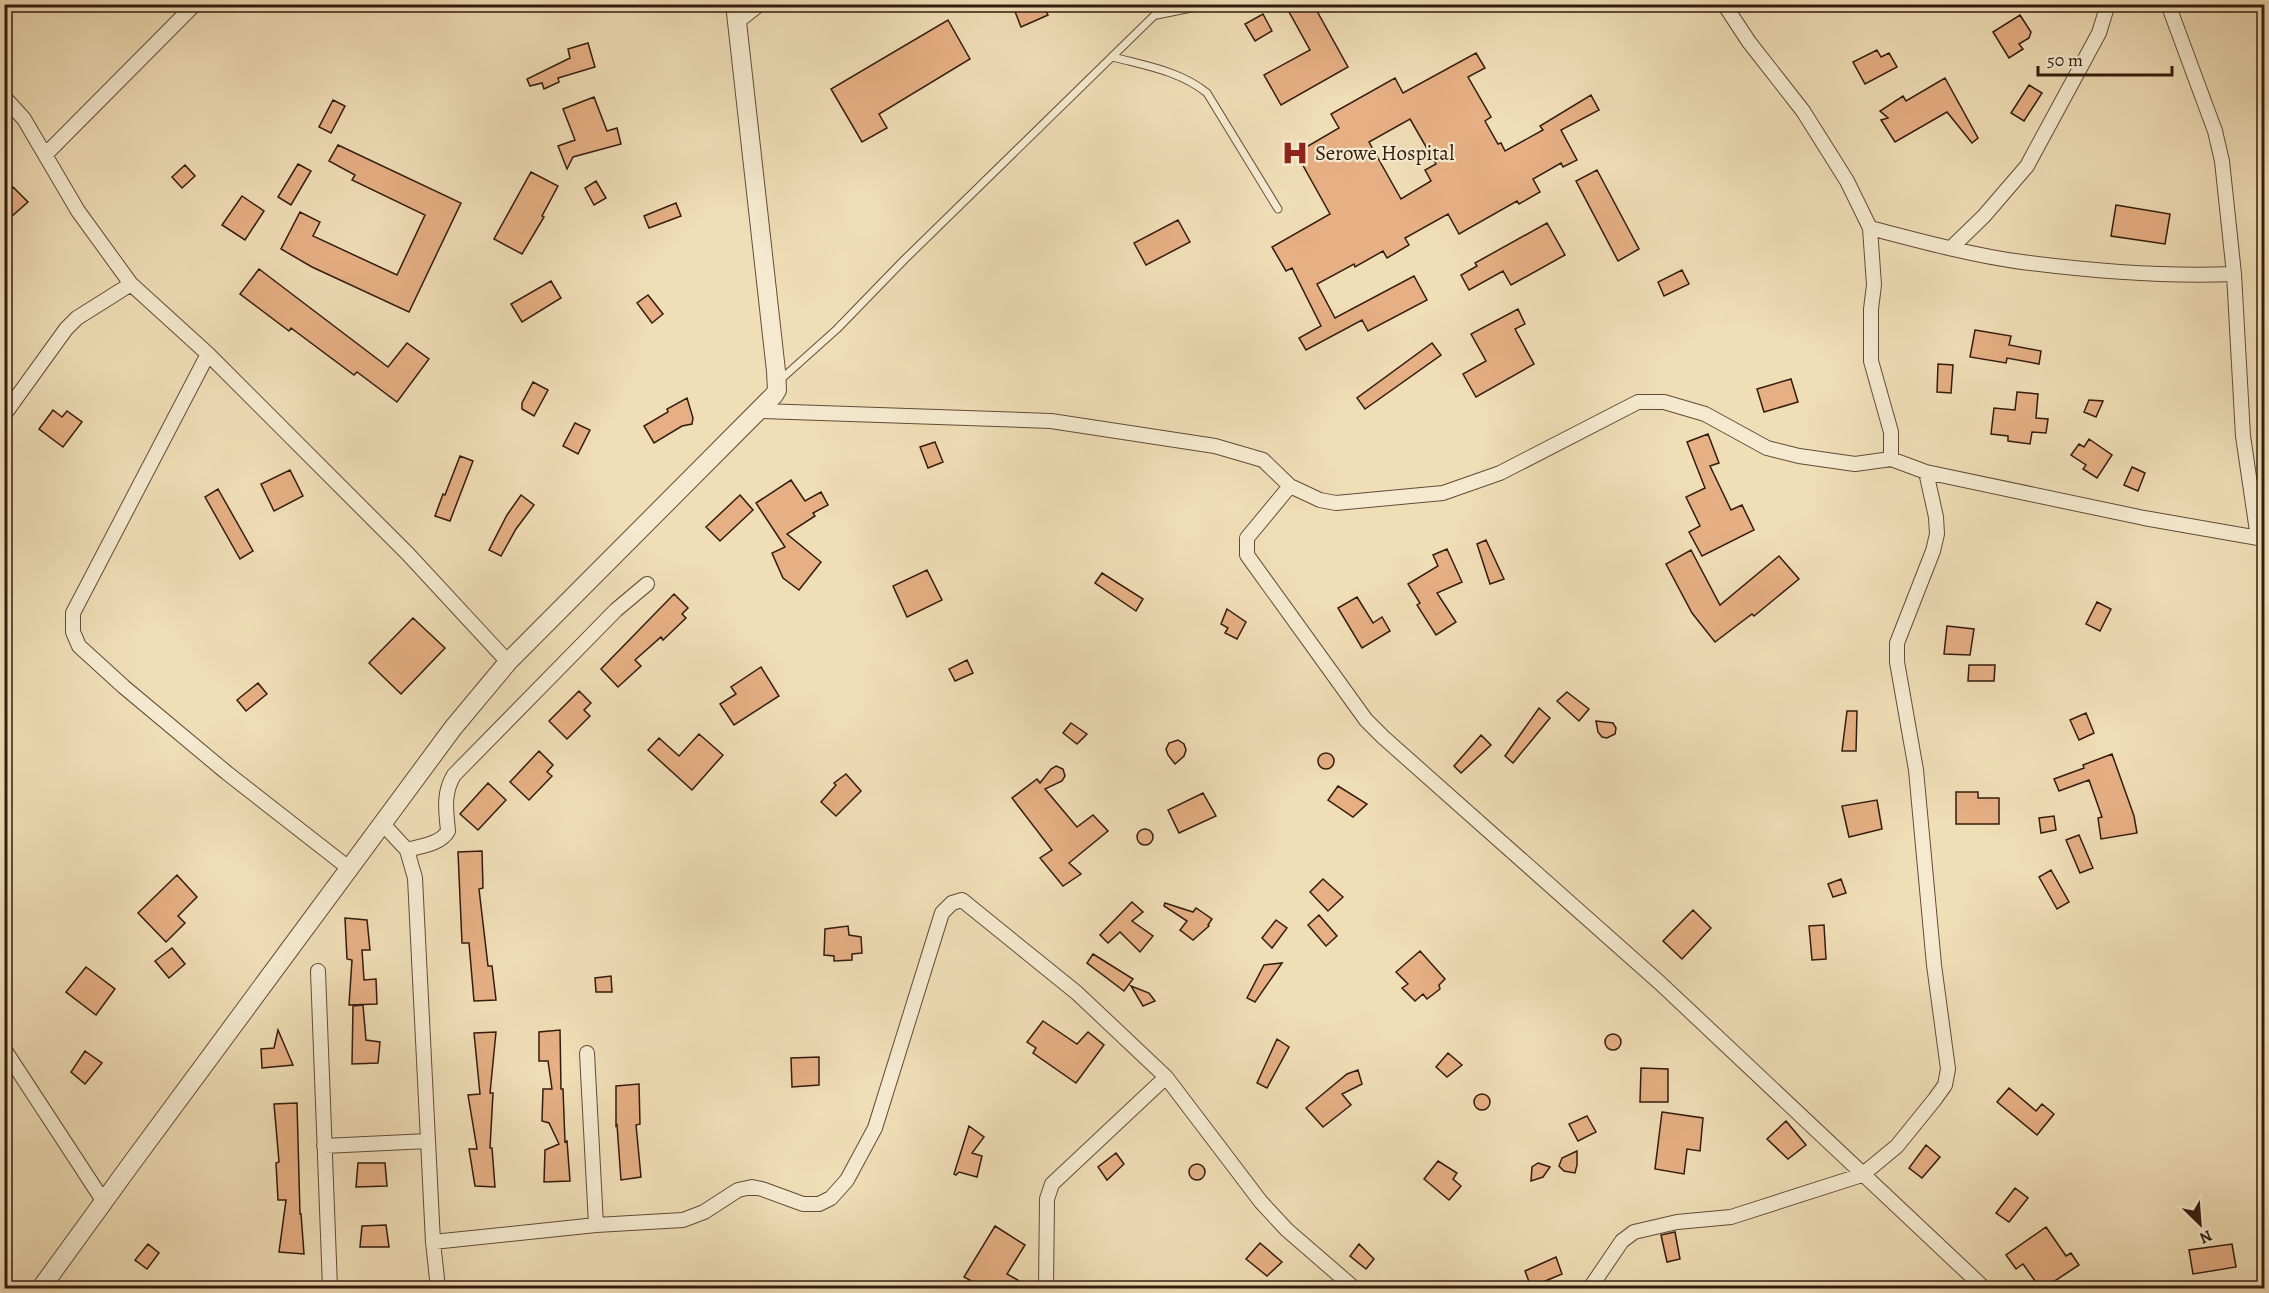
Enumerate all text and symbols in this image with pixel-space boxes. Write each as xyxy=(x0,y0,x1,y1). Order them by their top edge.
scale bar xyxy=(2038,39,2172,77)
text: 50 m xyxy=(2047,48,2083,72)
hospital icon: Serowe Hospital xyxy=(1280,138,1310,168)
place label: Serowe Hospital xyxy=(1315,139,1454,167)
north arrow xyxy=(2170,1194,2230,1254)
text: N xyxy=(2196,1224,2216,1249)

